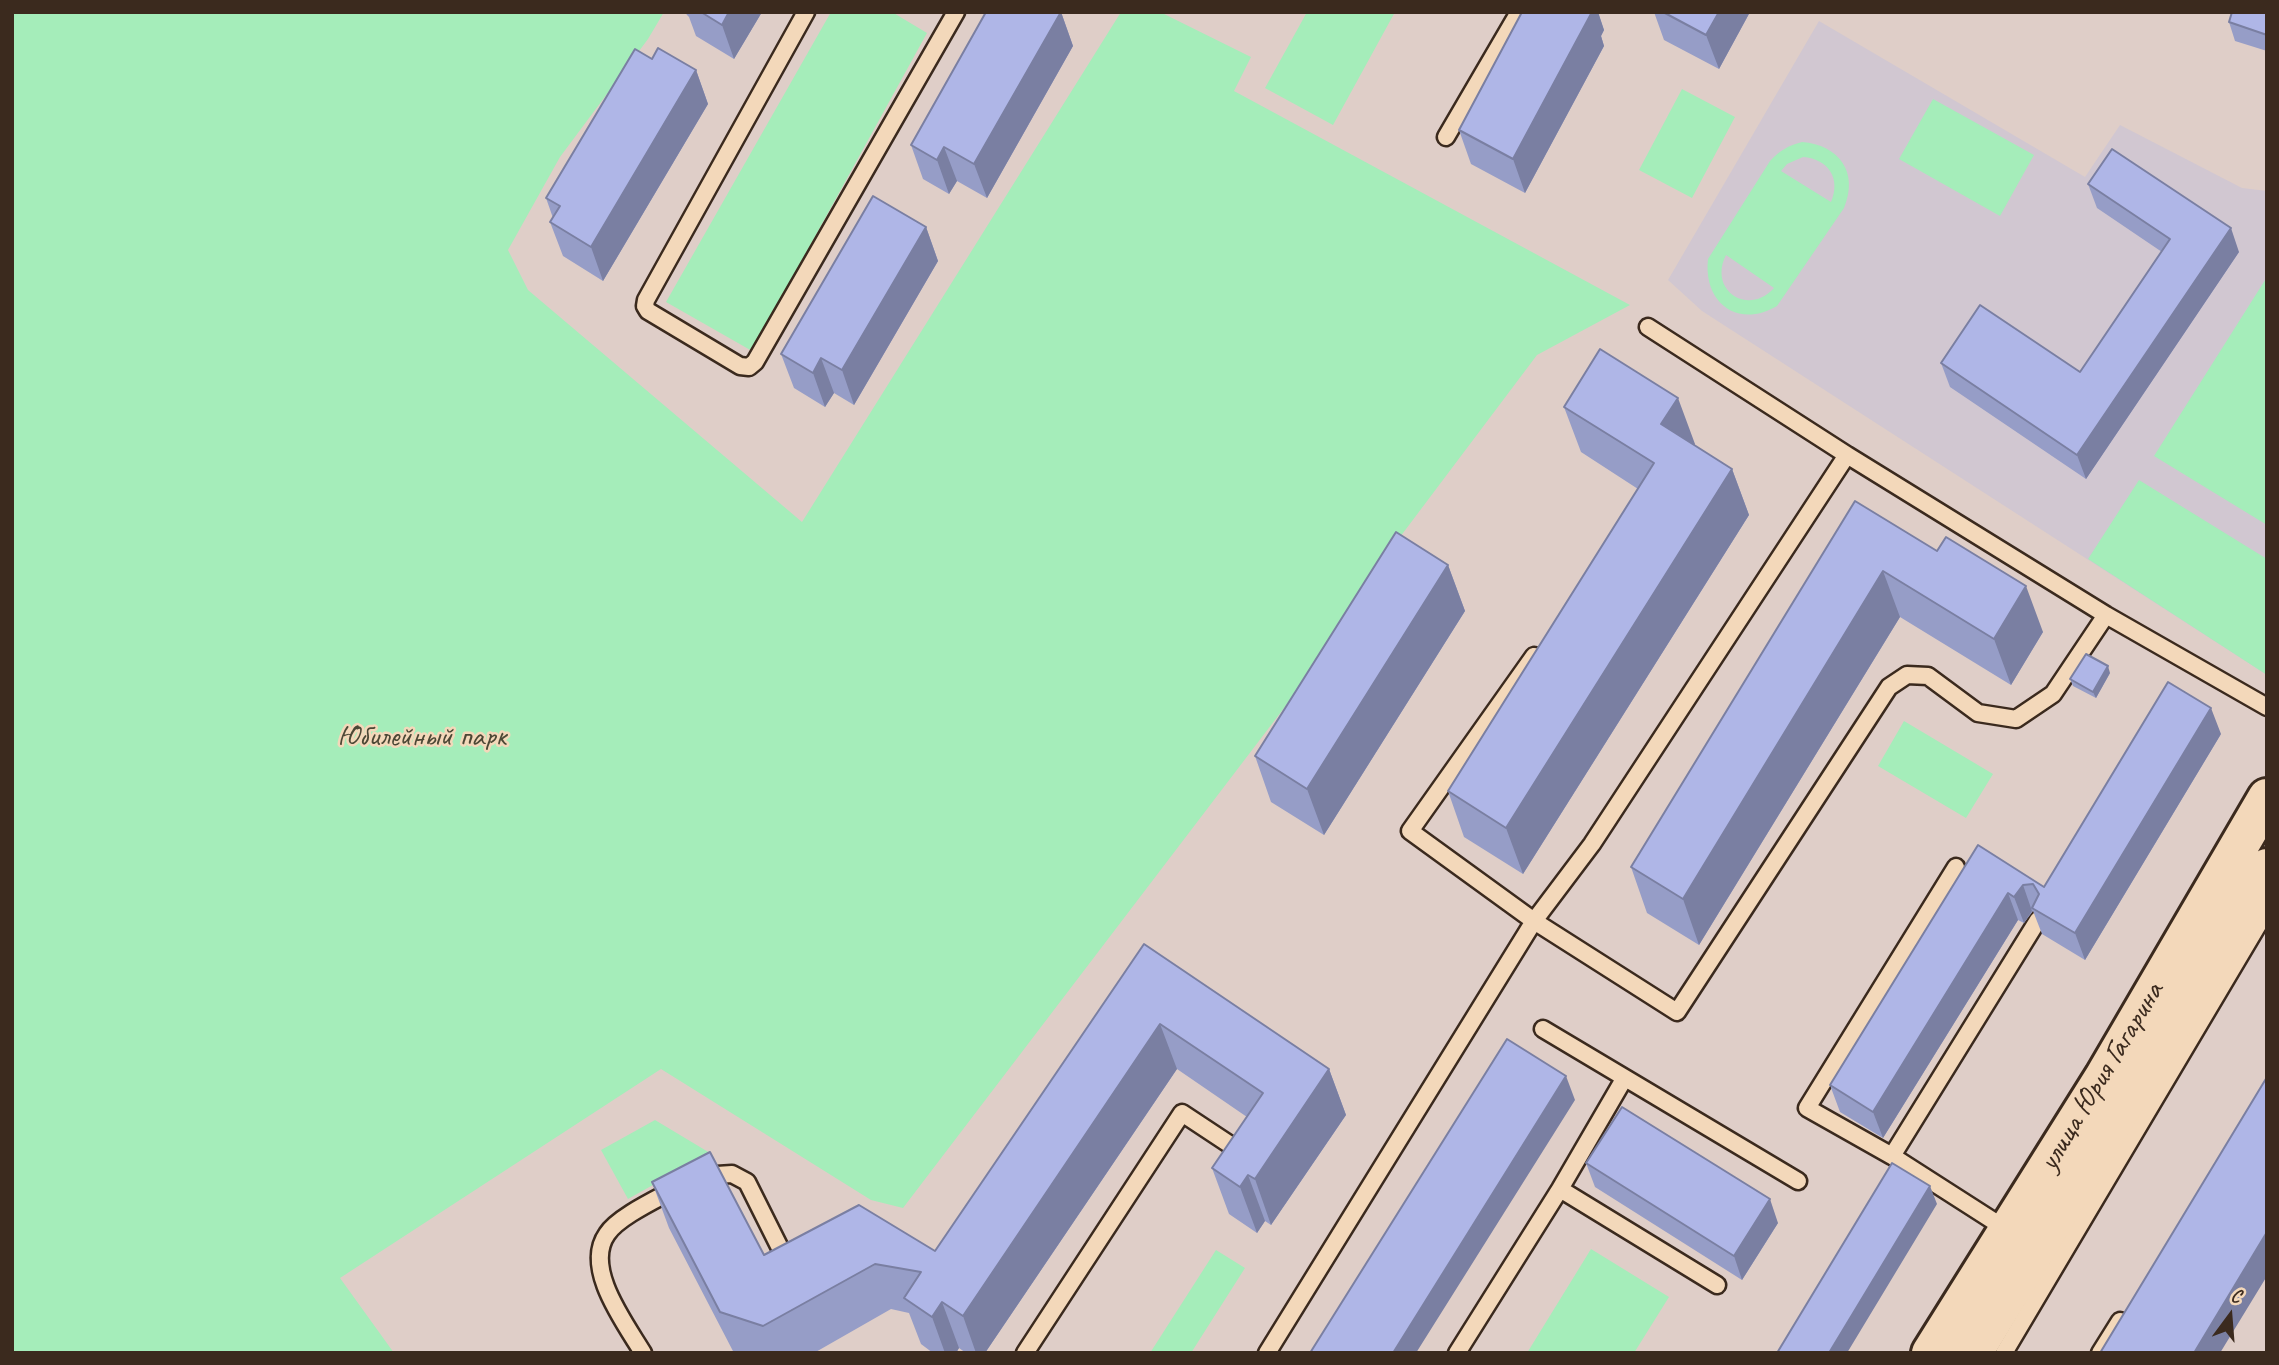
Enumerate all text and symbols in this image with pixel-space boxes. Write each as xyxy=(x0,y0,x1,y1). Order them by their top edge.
park label: Юбилейный парк xyxy=(337,719,507,755)
street label: улица Юрия Гагарина xyxy=(2032,976,2172,1178)
north arrow xyxy=(2195,1281,2265,1351)
text: С xyxy=(2228,1283,2244,1309)

